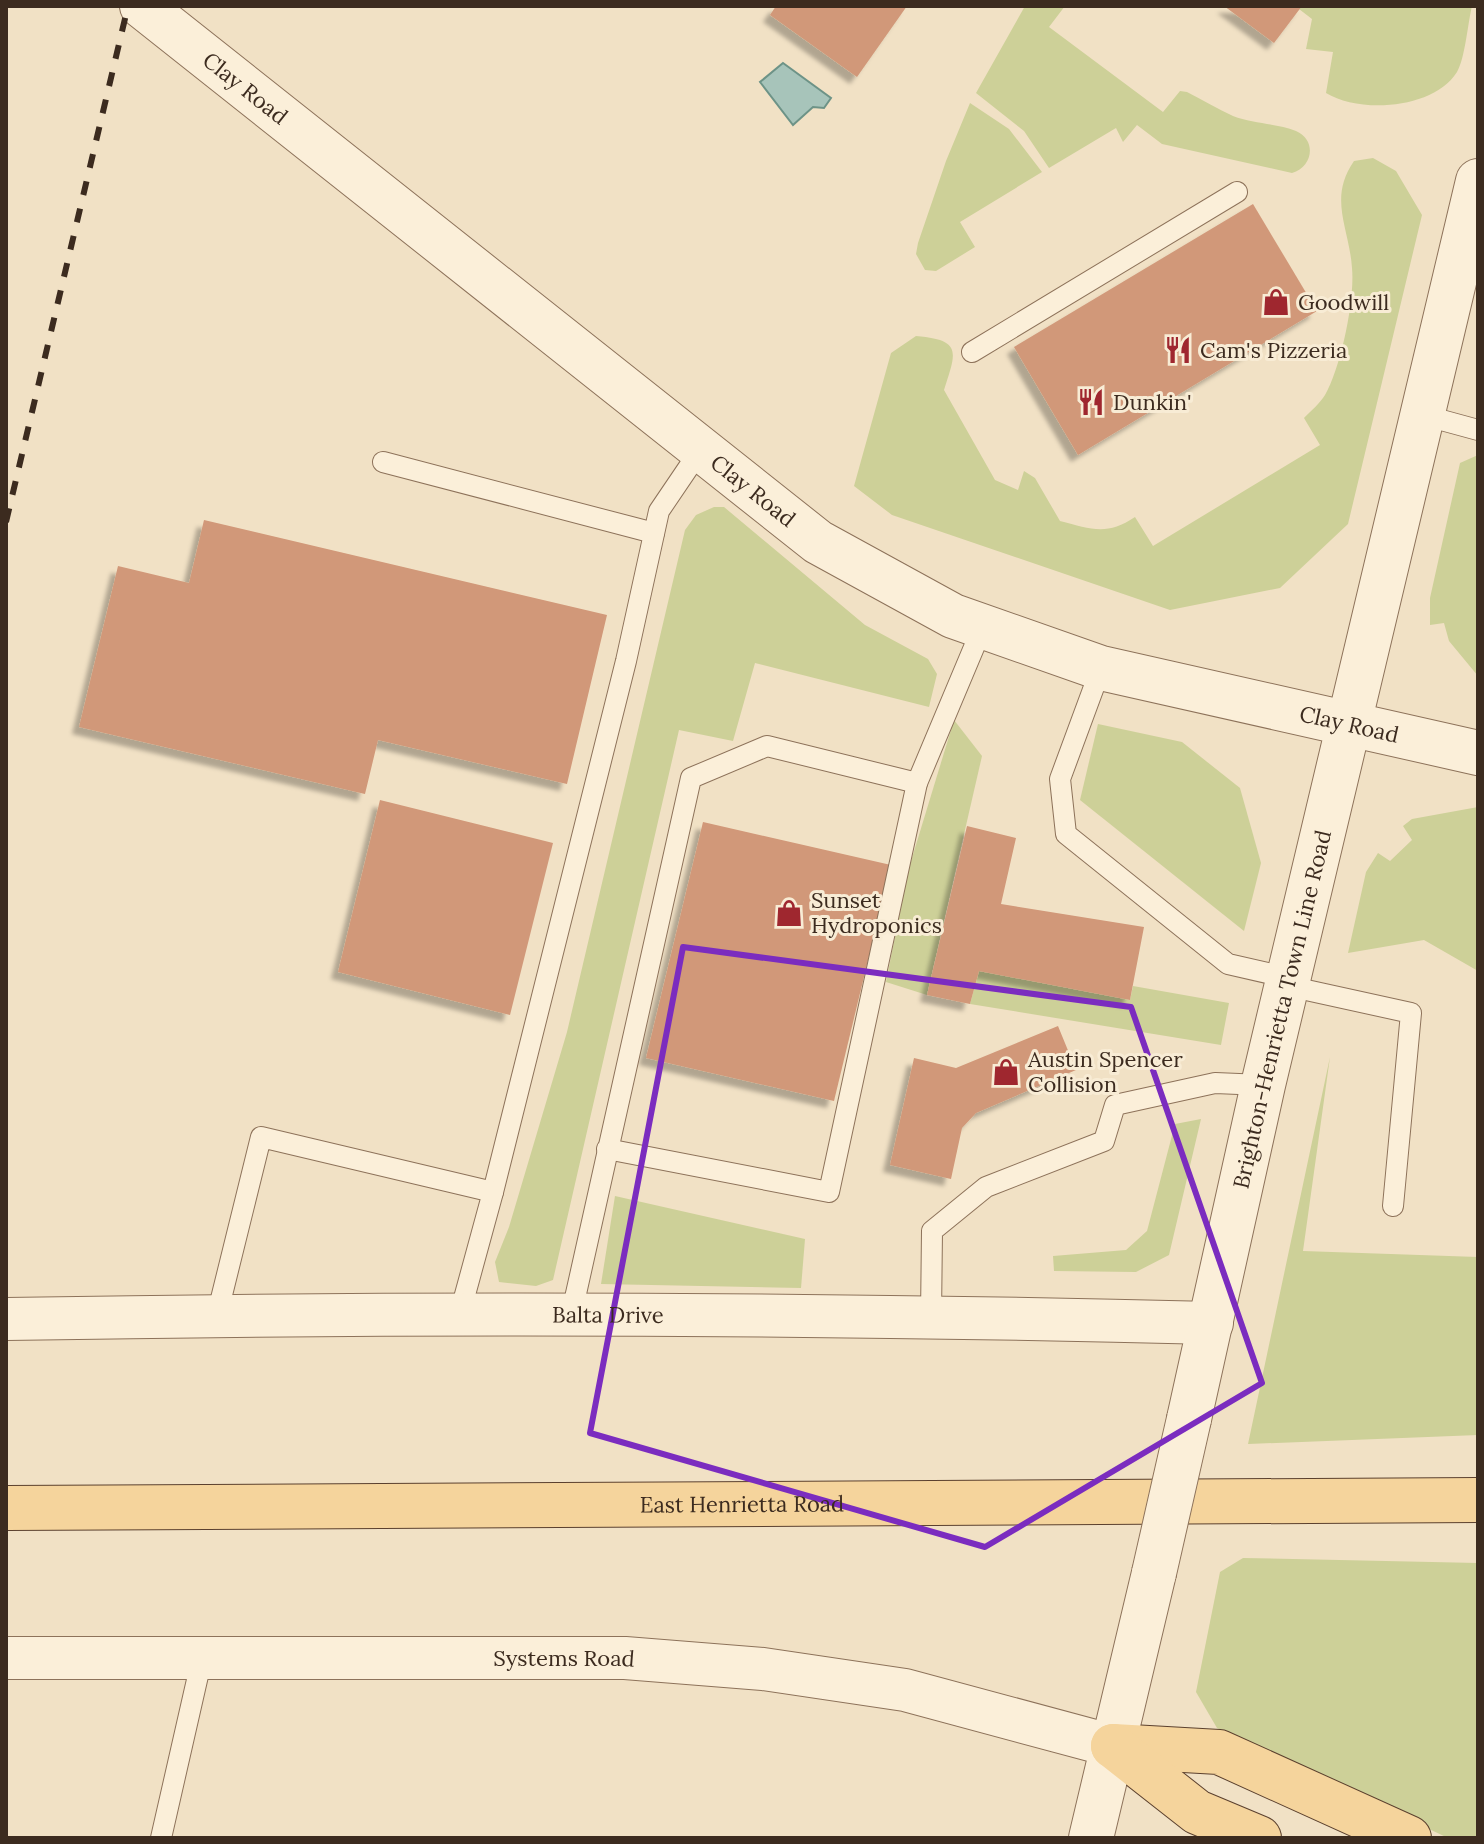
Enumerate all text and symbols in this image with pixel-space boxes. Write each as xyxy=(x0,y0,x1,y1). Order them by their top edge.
street label: Clay Road xyxy=(197,46,294,130)
shop icon: Goodwill xyxy=(1261,287,1291,317)
place label: Goodwill xyxy=(1298,288,1389,316)
restaurant icon: Cam's Pizzeria xyxy=(1163,335,1193,365)
place label: Cam's Pizzeria xyxy=(1200,336,1347,364)
restaurant icon: Dunkin' xyxy=(1076,387,1106,417)
place label: Dunkin' xyxy=(1113,388,1192,416)
street label: Clay Road xyxy=(705,448,801,533)
street label: Clay Road xyxy=(1297,699,1402,749)
street label: Brighton-Henrietta Town Line Road xyxy=(1226,827,1337,1191)
place label: Sunset Hydroponics xyxy=(811,886,942,939)
shop icon: Sunset Hydroponics xyxy=(774,898,804,928)
place label: Austin Spencer Collision xyxy=(1027,1045,1183,1098)
shop icon: Austin Spencer Collision xyxy=(991,1057,1021,1087)
street label: Balta Drive xyxy=(552,1301,664,1329)
street label: East Henrietta Road xyxy=(640,1489,844,1519)
street label: Systems Road xyxy=(493,1644,636,1673)

